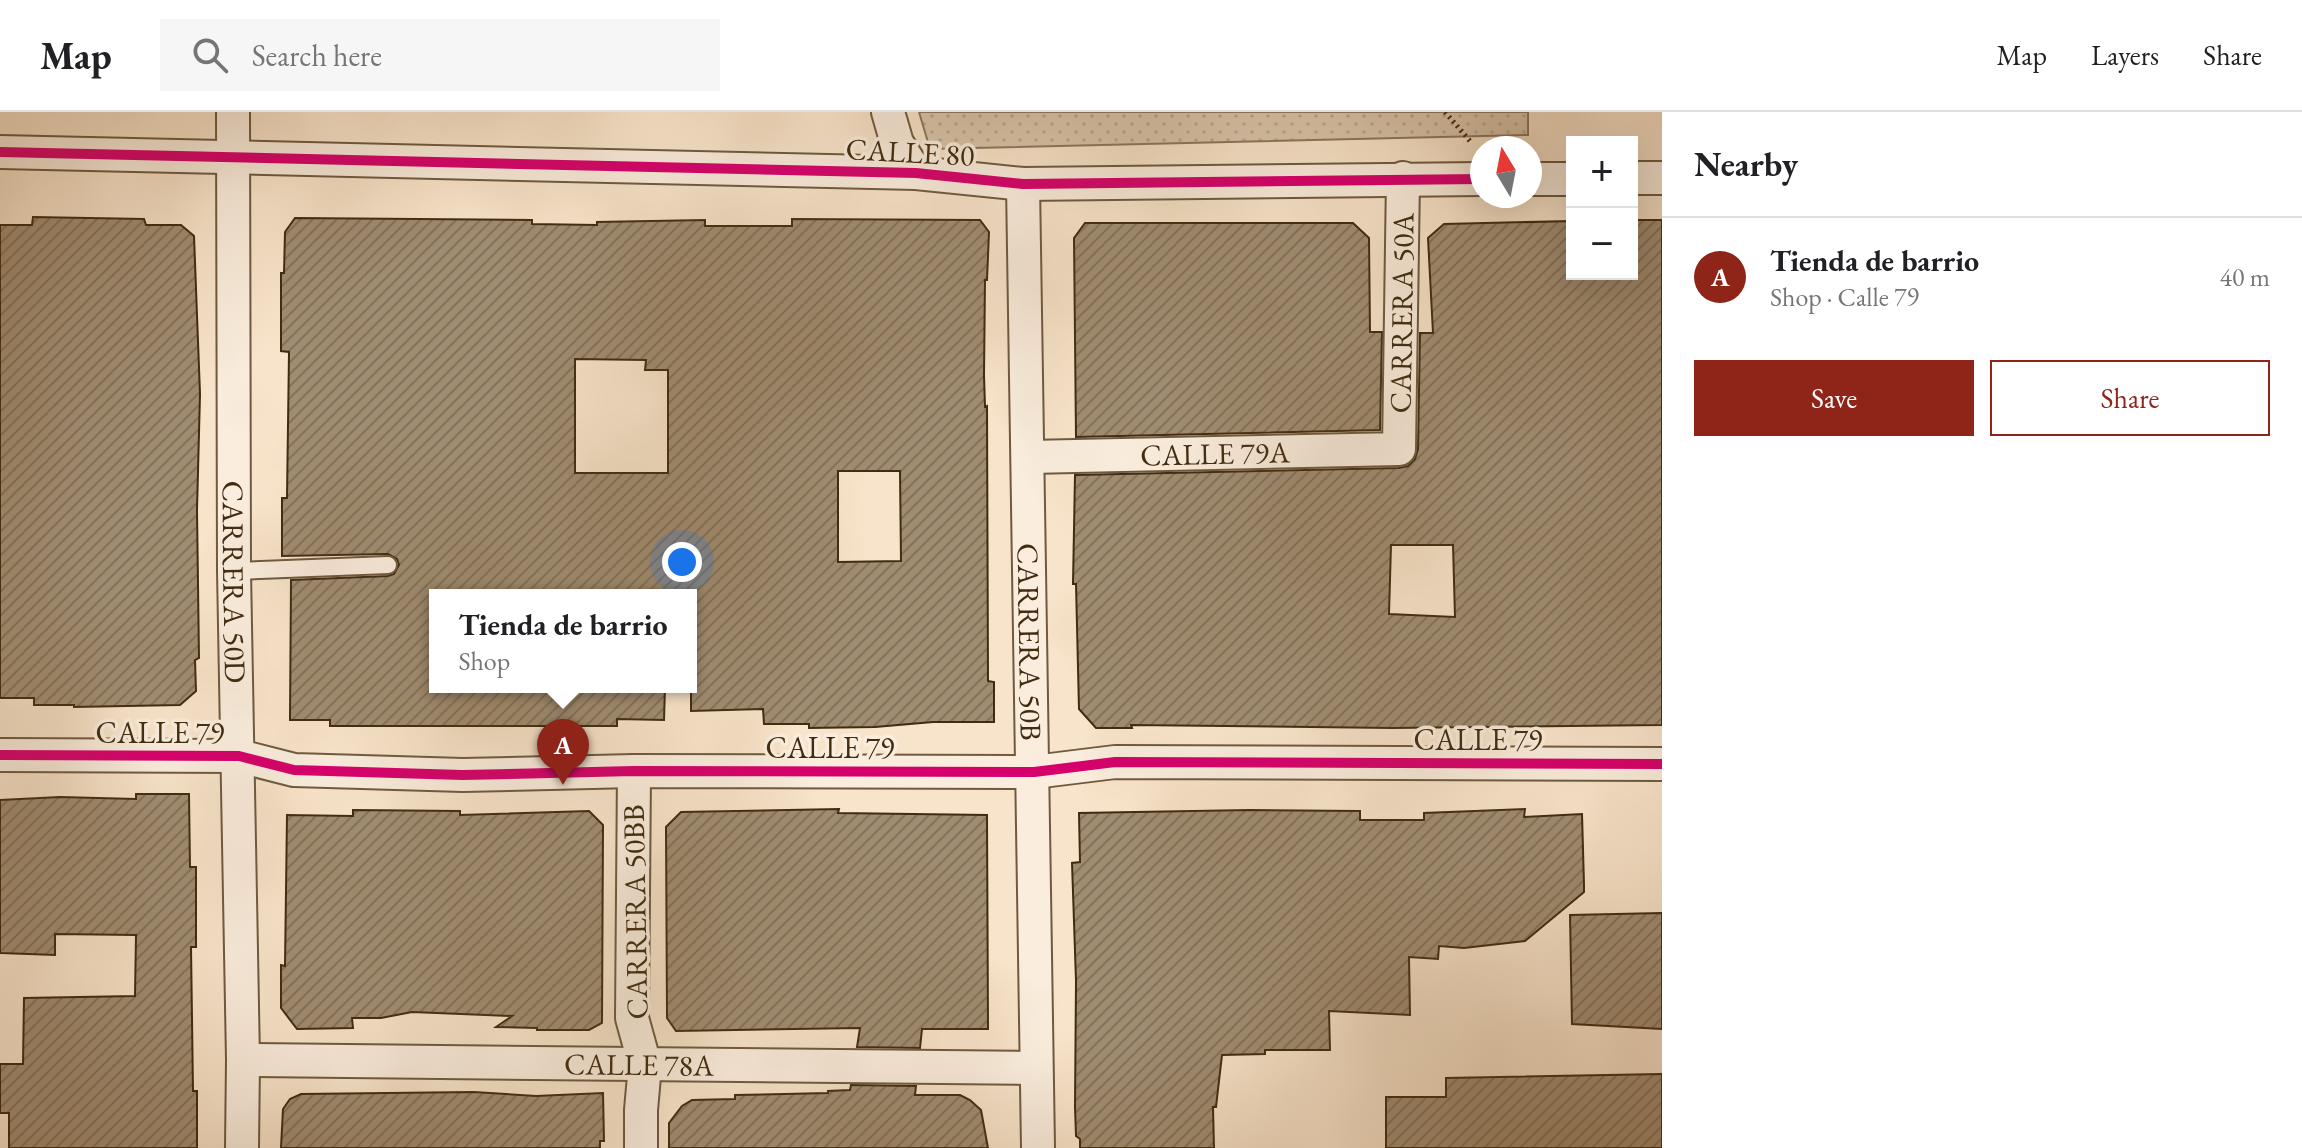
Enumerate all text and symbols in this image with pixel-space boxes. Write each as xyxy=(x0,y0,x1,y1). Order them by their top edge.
search box xyxy=(160,19,720,91)
text: Map xyxy=(40,31,112,80)
icon: search xyxy=(188,33,232,77)
text: Search here xyxy=(252,36,382,75)
text: Map xyxy=(1997,37,2047,73)
text: Layers xyxy=(2091,37,2159,73)
text: Share xyxy=(2203,37,2262,73)
street label: CALLE 80 xyxy=(845,129,975,175)
north arrow xyxy=(1470,136,1542,208)
map controls xyxy=(1566,136,1638,280)
button: + xyxy=(1566,136,1638,208)
text: Nearby xyxy=(1694,142,1798,186)
button: − xyxy=(1566,208,1638,280)
street label: CARRERA 50A xyxy=(1380,212,1422,414)
text: Tienda de barrio xyxy=(1770,241,1979,280)
text: A xyxy=(1711,260,1729,294)
text: 40 m xyxy=(2220,260,2270,294)
text: Shop · Calle 79 xyxy=(1770,280,1919,314)
button: Save xyxy=(1694,360,1974,436)
button: Share xyxy=(1990,360,2270,436)
street label: CALLE 79A xyxy=(1140,432,1290,474)
street label: CARRERA 50D xyxy=(214,481,256,684)
your location xyxy=(662,542,702,582)
street label: CARRERA 50B xyxy=(1009,543,1051,741)
popup xyxy=(429,589,697,693)
text: Tienda de barrio xyxy=(458,605,668,644)
text: Shop xyxy=(458,644,510,678)
street label: CALLE 79 xyxy=(96,713,224,752)
pin: A xyxy=(537,719,589,785)
street label: CALLE 79 xyxy=(1414,720,1542,759)
street label: CALLE 79 xyxy=(766,728,894,767)
street label: CARRERA 50BB xyxy=(614,804,656,1020)
street label: CALLE 78A xyxy=(564,1044,714,1084)

